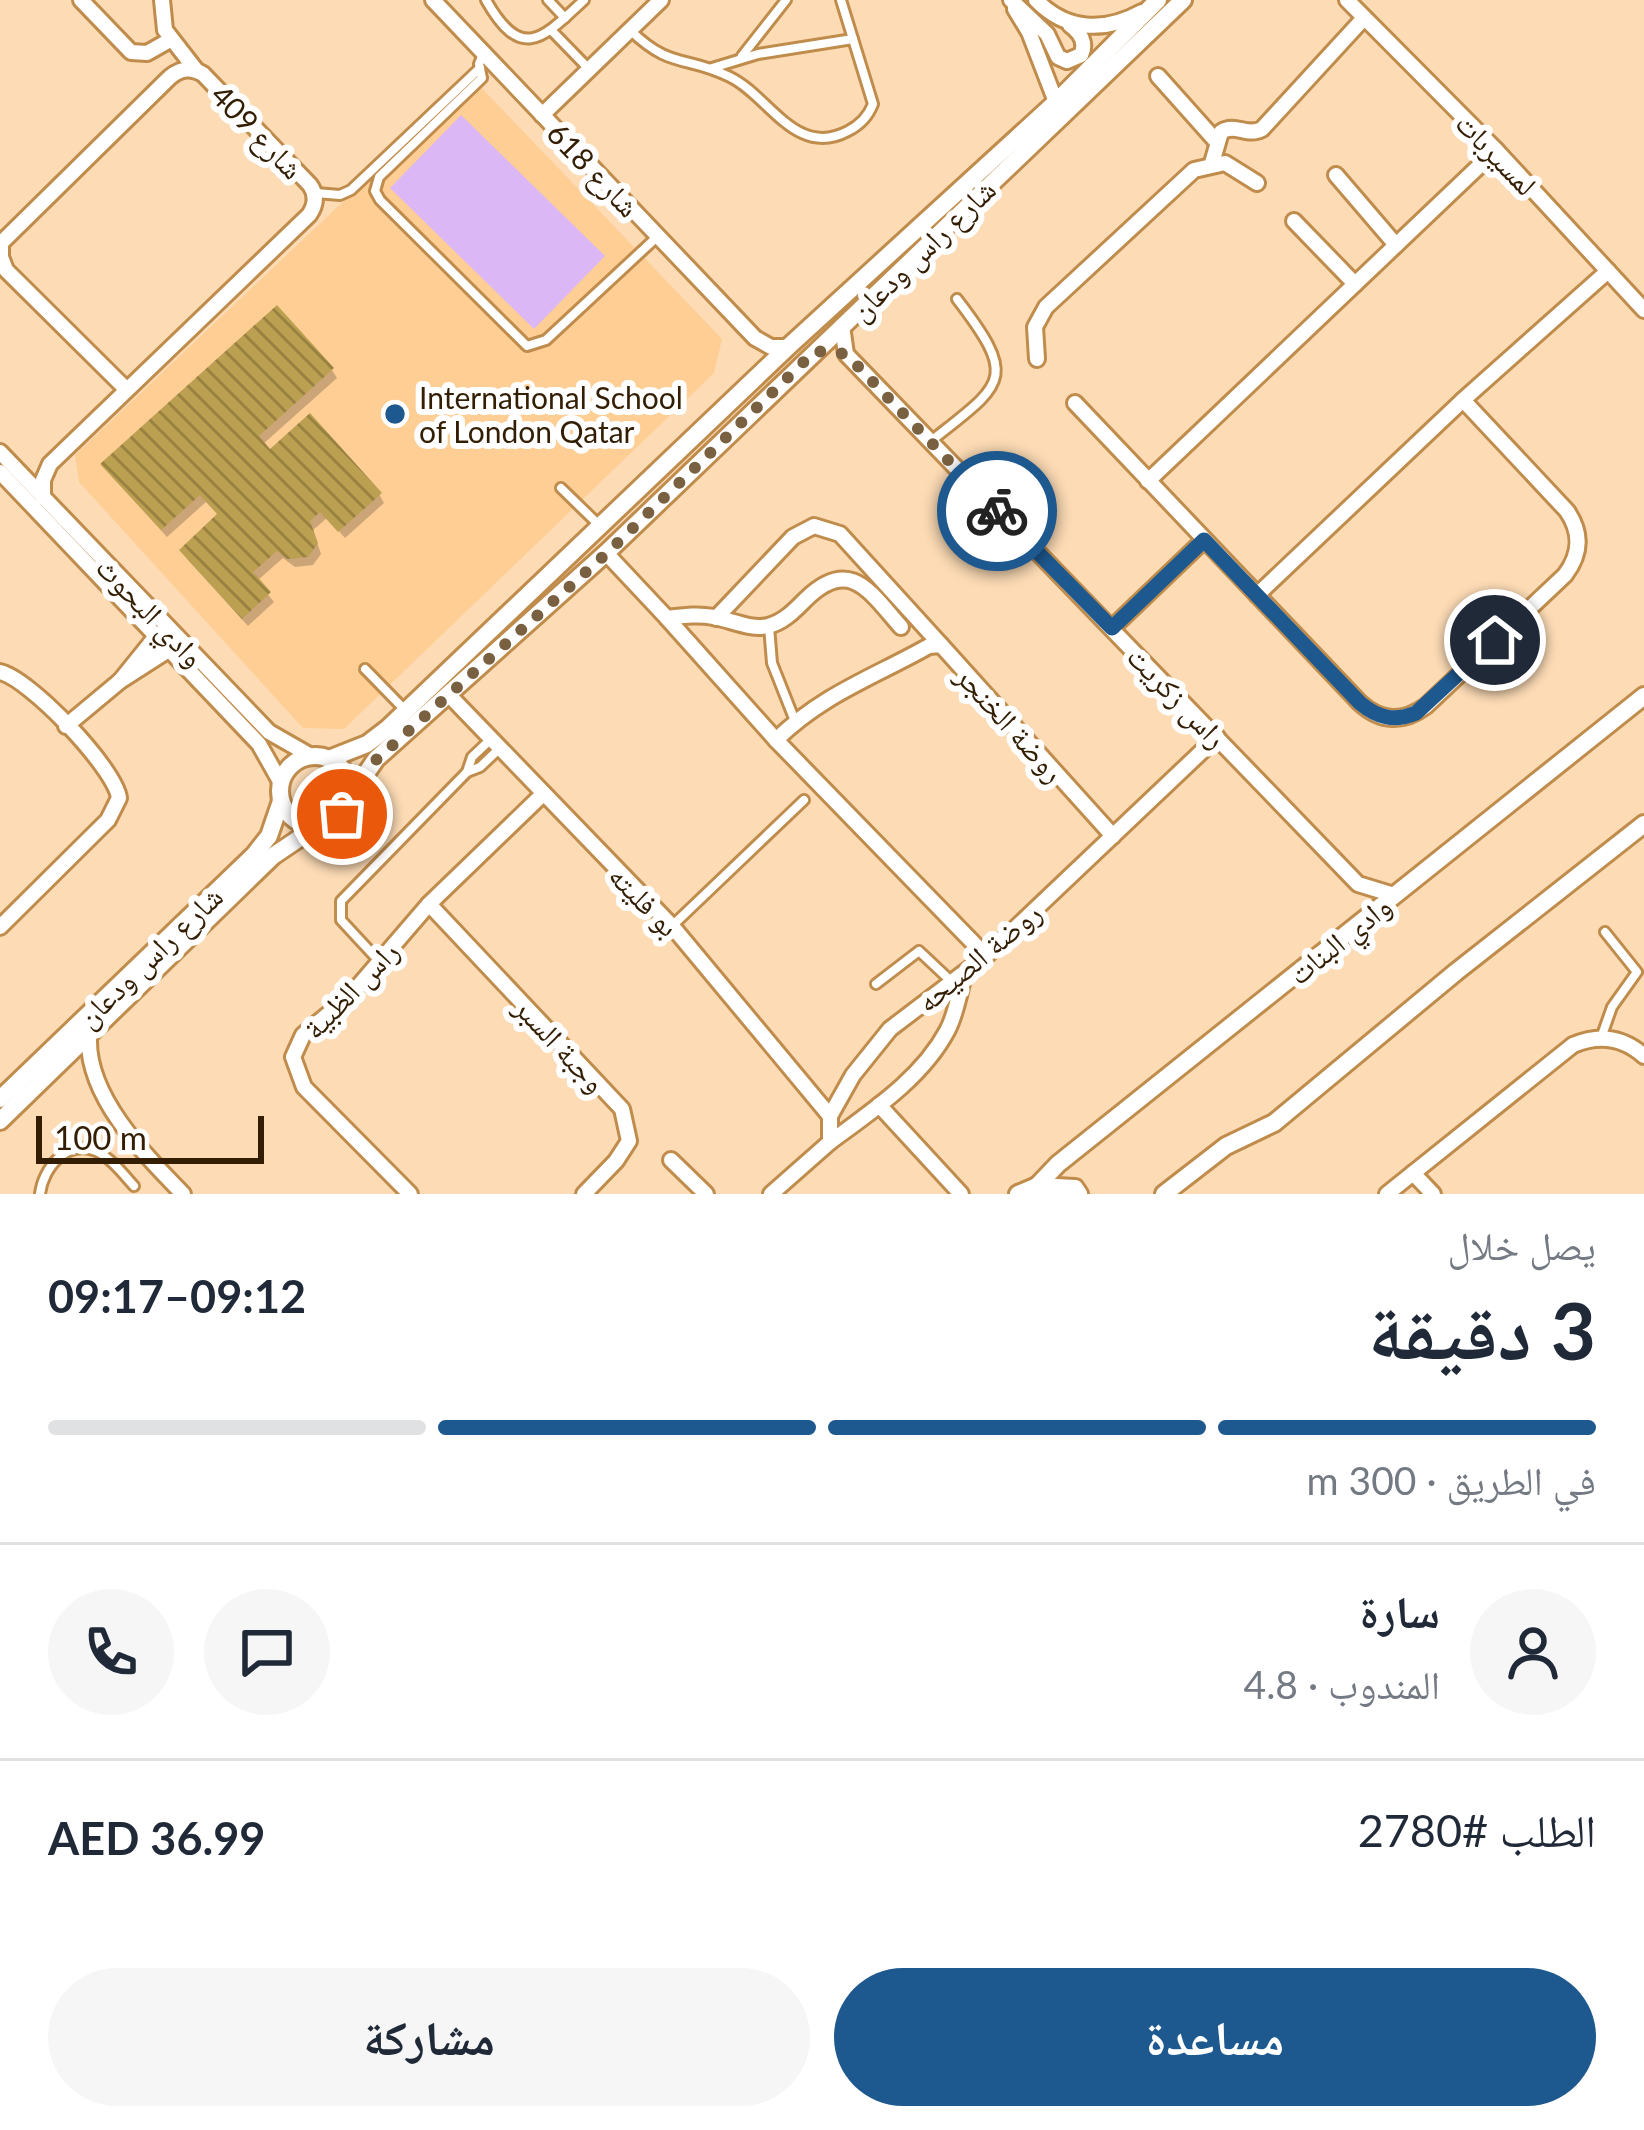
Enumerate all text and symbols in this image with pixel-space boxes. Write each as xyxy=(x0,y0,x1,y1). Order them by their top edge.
street label: شارع 409 xyxy=(202,76,312,188)
street label: لمسيربات xyxy=(1448,104,1545,202)
street label: شارع 618 xyxy=(538,114,648,226)
street label: شارع راس ودعان xyxy=(842,171,1004,330)
place label: International School of London Qatar xyxy=(419,379,683,449)
marker: International School of London Qatar xyxy=(382,401,408,427)
courier xyxy=(937,451,1057,571)
icon: bike xyxy=(964,478,1030,544)
street label: وادي البحوث xyxy=(84,548,212,679)
pin xyxy=(1444,589,1546,691)
icon: home xyxy=(1462,607,1528,673)
street label: راس زكريت xyxy=(1119,638,1235,756)
street label: روضة الخنجر xyxy=(948,656,1073,789)
pin xyxy=(291,763,393,865)
icon: bag xyxy=(309,781,375,847)
street label: بو فليته xyxy=(602,857,688,944)
street label: شارع راس ودعان xyxy=(69,878,231,1037)
street label: وادي البنات xyxy=(1280,887,1402,997)
street label: روضة الصيحه xyxy=(908,893,1048,1019)
street label: راس الظبية xyxy=(295,933,407,1047)
street label: وجبة السبر xyxy=(506,988,614,1100)
scale bar xyxy=(36,1110,264,1163)
text: 100 m xyxy=(54,1117,147,1157)
text: يصل خلال xyxy=(1447,1222,1596,1268)
text: 09:12–09:17 xyxy=(48,1269,306,1323)
text: 3 دقيقة xyxy=(1368,1283,1596,1377)
text: في الطريق · 300 m xyxy=(1307,1457,1596,1503)
text: سارة xyxy=(1359,1584,1440,1638)
button: phone xyxy=(48,1589,174,1715)
button: chat xyxy=(204,1589,330,1715)
button: person xyxy=(1470,1589,1596,1715)
text: المندوب · 4.8 xyxy=(1244,1661,1440,1707)
text: الطلب #2780 xyxy=(1358,1803,1596,1857)
text: AED 36.99 xyxy=(48,1811,265,1865)
button: مشاركة xyxy=(48,1968,810,2106)
button: مساعدة xyxy=(834,1968,1596,2106)

